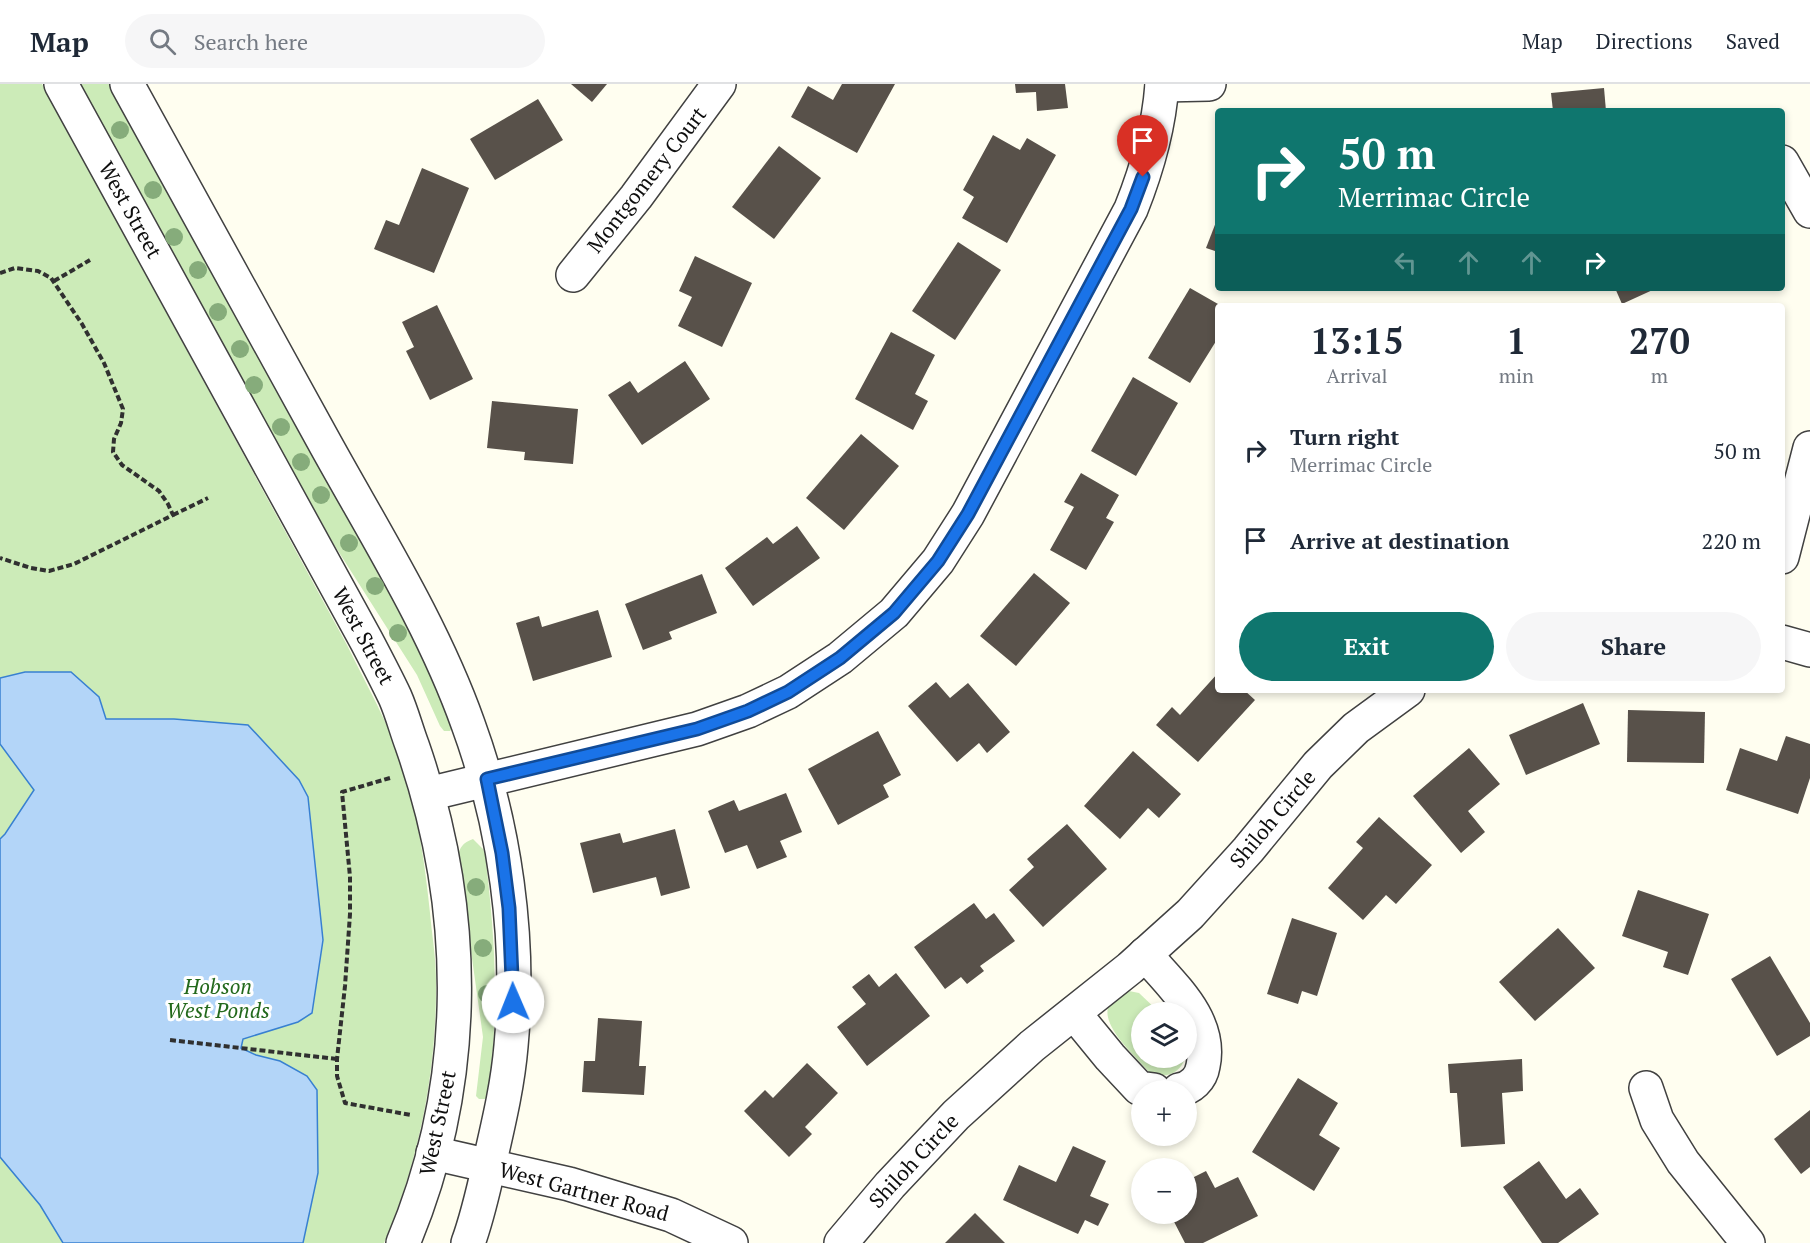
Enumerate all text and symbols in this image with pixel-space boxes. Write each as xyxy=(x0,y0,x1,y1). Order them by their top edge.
search box xyxy=(125,14,545,68)
text: Map xyxy=(30,23,89,60)
icon: search xyxy=(146,25,179,58)
text: Search here xyxy=(194,27,308,56)
text: Map xyxy=(1522,27,1563,55)
text: Directions xyxy=(1596,27,1693,55)
text: Saved xyxy=(1726,27,1780,55)
street label: Montgomery Court xyxy=(580,100,712,258)
pin xyxy=(1117,115,1168,177)
icon: arrive xyxy=(1126,124,1159,157)
text: 50 m xyxy=(1338,125,1436,181)
icon: right xyxy=(1239,132,1317,210)
street label: West Street xyxy=(93,156,169,263)
text: Merrimac Circle xyxy=(1338,179,1530,215)
icon: left xyxy=(1389,246,1422,279)
icon: ahead xyxy=(1452,246,1485,279)
icon: ahead xyxy=(1515,246,1548,279)
icon: right xyxy=(1578,246,1611,279)
text: 13:15 xyxy=(1310,317,1404,364)
text: 1 xyxy=(1506,317,1527,364)
text: 270 xyxy=(1629,317,1690,364)
text: Arrival xyxy=(1326,362,1388,389)
text: min xyxy=(1499,362,1534,389)
text: m xyxy=(1651,362,1668,389)
text: Turn right xyxy=(1290,422,1399,451)
icon: right xyxy=(1239,434,1272,467)
text: 50 m xyxy=(1713,436,1761,465)
text: Merrimac Circle xyxy=(1290,451,1432,478)
icon: arrive xyxy=(1239,524,1272,557)
text: Arrive at destination xyxy=(1290,526,1509,555)
text: 220 m xyxy=(1701,526,1761,555)
street label: West Street xyxy=(326,582,401,689)
button: Exit xyxy=(1239,612,1494,681)
button: Share xyxy=(1506,612,1761,681)
street label: Shiloh Circle xyxy=(1223,763,1321,873)
position arrow xyxy=(481,970,545,1034)
park label: Hobson West Ponds xyxy=(166,972,270,1024)
map controls xyxy=(1131,1002,1197,1224)
button: layers xyxy=(1131,1002,1197,1068)
street label: West Street xyxy=(412,1067,462,1178)
button: + xyxy=(1131,1080,1197,1146)
street label: Shiloh Circle xyxy=(862,1107,964,1214)
street label: West Gartner Road xyxy=(496,1155,673,1227)
button: − xyxy=(1131,1158,1197,1224)

